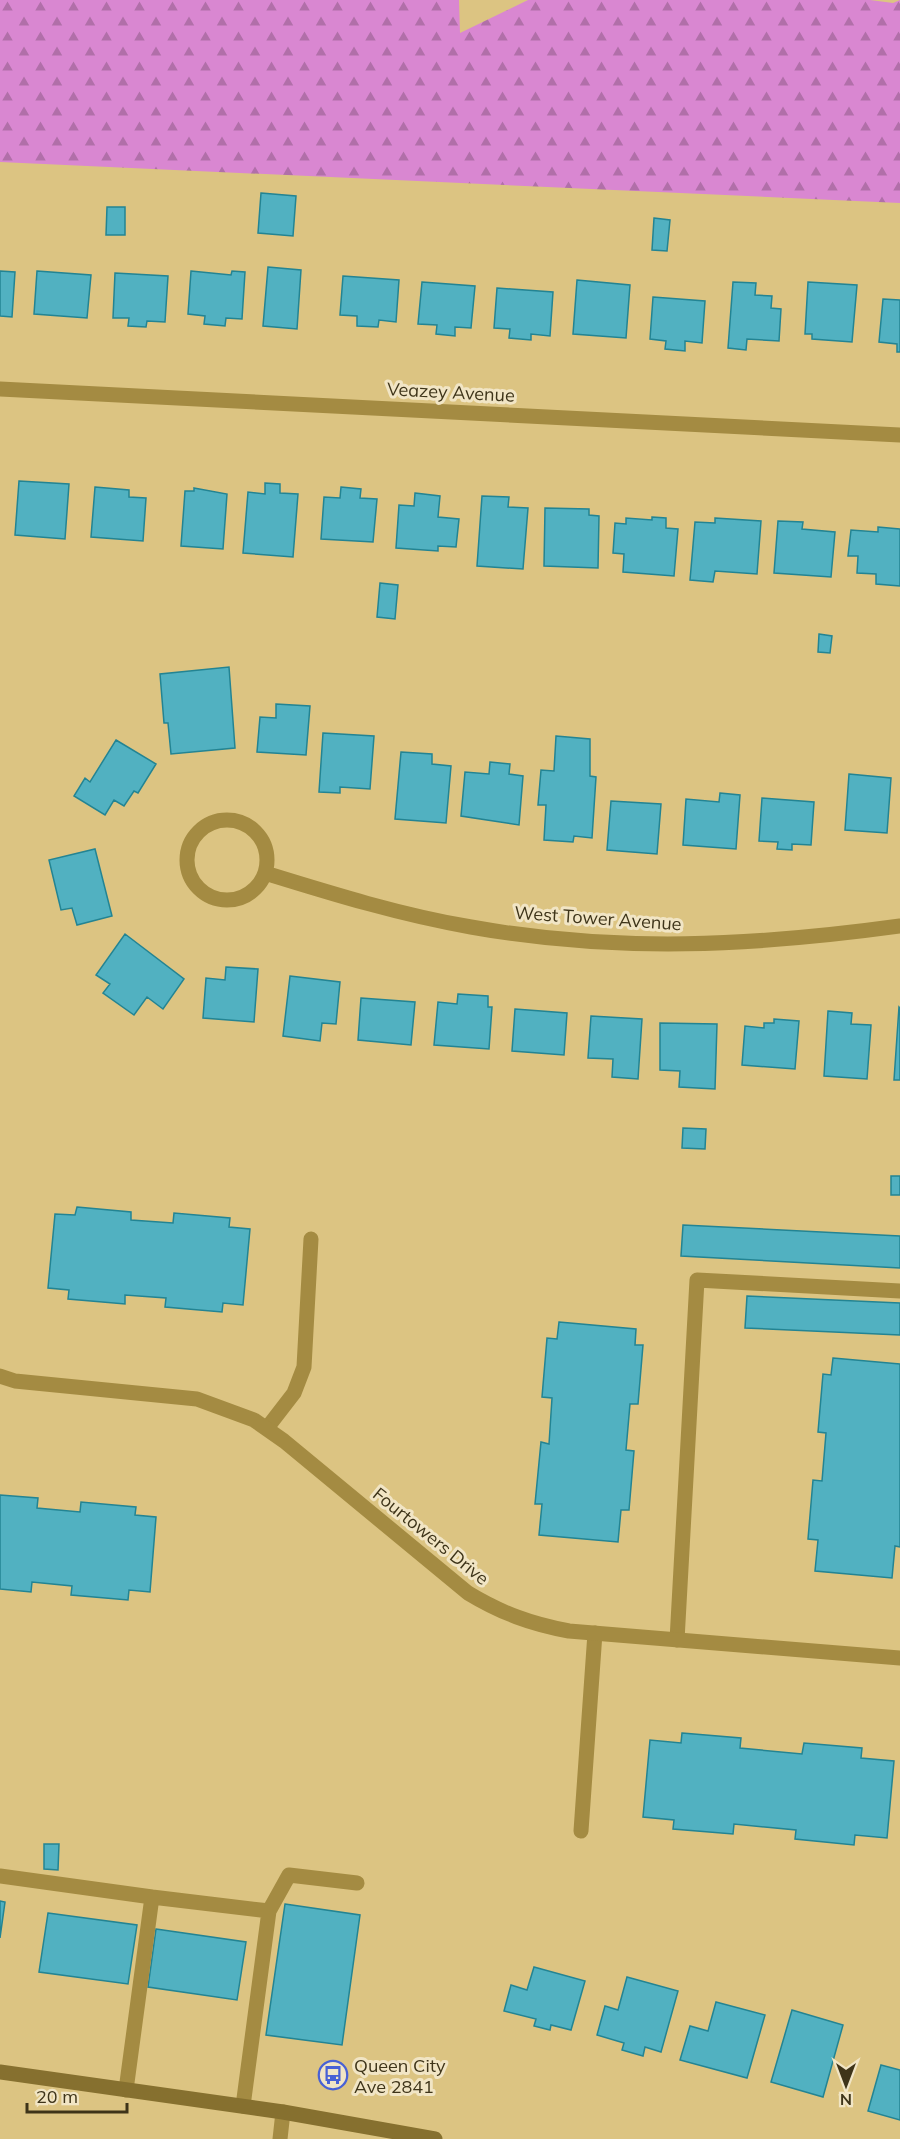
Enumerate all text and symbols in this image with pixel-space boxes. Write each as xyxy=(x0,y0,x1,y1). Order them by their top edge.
street label: Veazey Avenue xyxy=(387,377,515,407)
street label: West Tower Avenue xyxy=(514,901,682,935)
street label: Fourtowers Drive xyxy=(368,1482,494,1590)
place label: Queen City Ave 2841 xyxy=(354,2054,446,2098)
north arrow xyxy=(816,2055,876,2115)
bus stop icon: Queen City Ave 2841 xyxy=(317,2059,349,2091)
scale bar xyxy=(27,2076,128,2114)
text: 20 m xyxy=(36,2085,78,2108)
text: N xyxy=(840,2090,852,2110)

